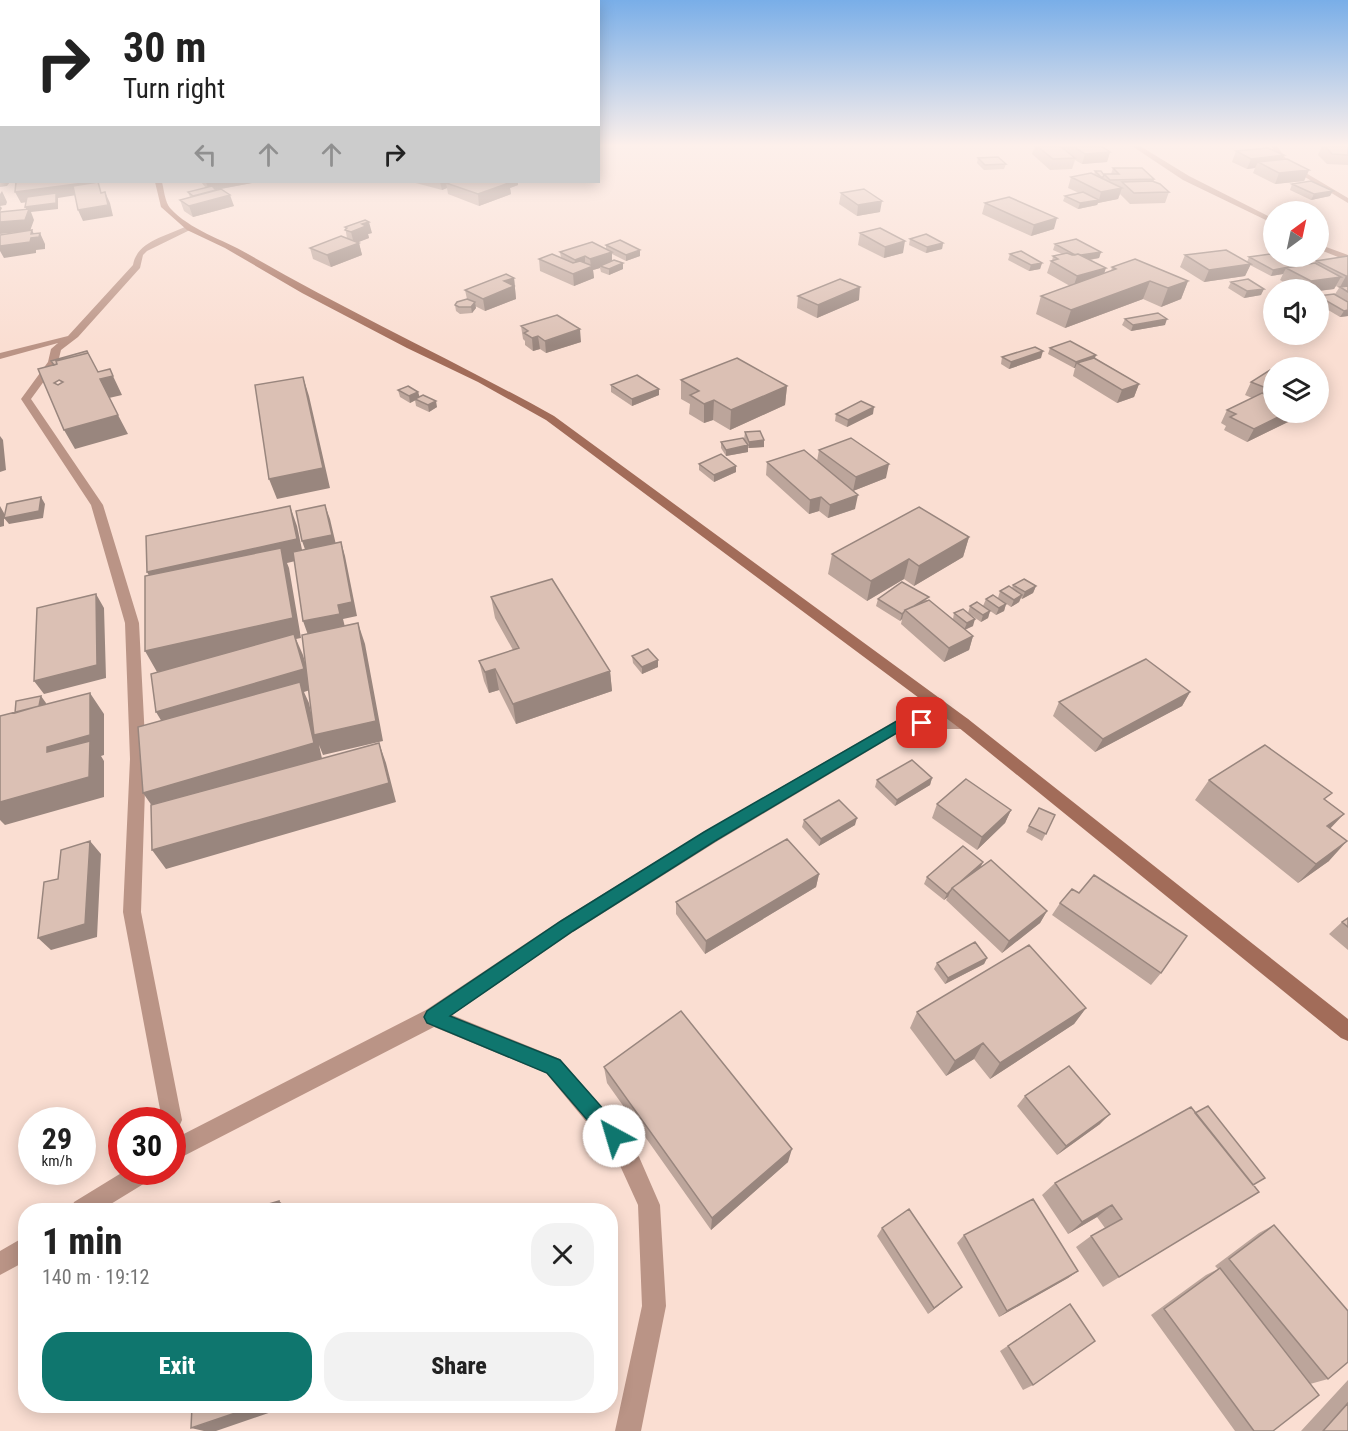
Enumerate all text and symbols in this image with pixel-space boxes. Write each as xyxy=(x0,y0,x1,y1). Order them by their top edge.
text: 30 m xyxy=(123,23,206,72)
icon: right xyxy=(24,24,102,102)
text: Turn right xyxy=(123,73,225,105)
icon: left xyxy=(189,138,222,171)
icon: ahead xyxy=(252,138,285,171)
icon: ahead xyxy=(315,138,348,171)
icon: right xyxy=(378,138,411,171)
north arrow xyxy=(1263,201,1329,267)
map controls xyxy=(1263,201,1329,423)
button: sound xyxy=(1263,279,1329,345)
button: layers xyxy=(1263,357,1329,423)
pin xyxy=(896,697,947,748)
icon: arrive xyxy=(905,706,938,739)
position arrow xyxy=(582,1104,646,1168)
speed limit sign: 30 xyxy=(108,1107,186,1185)
text: 29 xyxy=(42,1121,72,1156)
text: km/h xyxy=(42,1152,72,1170)
text: 1 min xyxy=(42,1221,122,1263)
button: close xyxy=(531,1223,594,1286)
text: 140 m · 19:12 xyxy=(42,1265,149,1289)
button: Exit xyxy=(42,1332,312,1401)
button: Share xyxy=(324,1332,594,1401)

